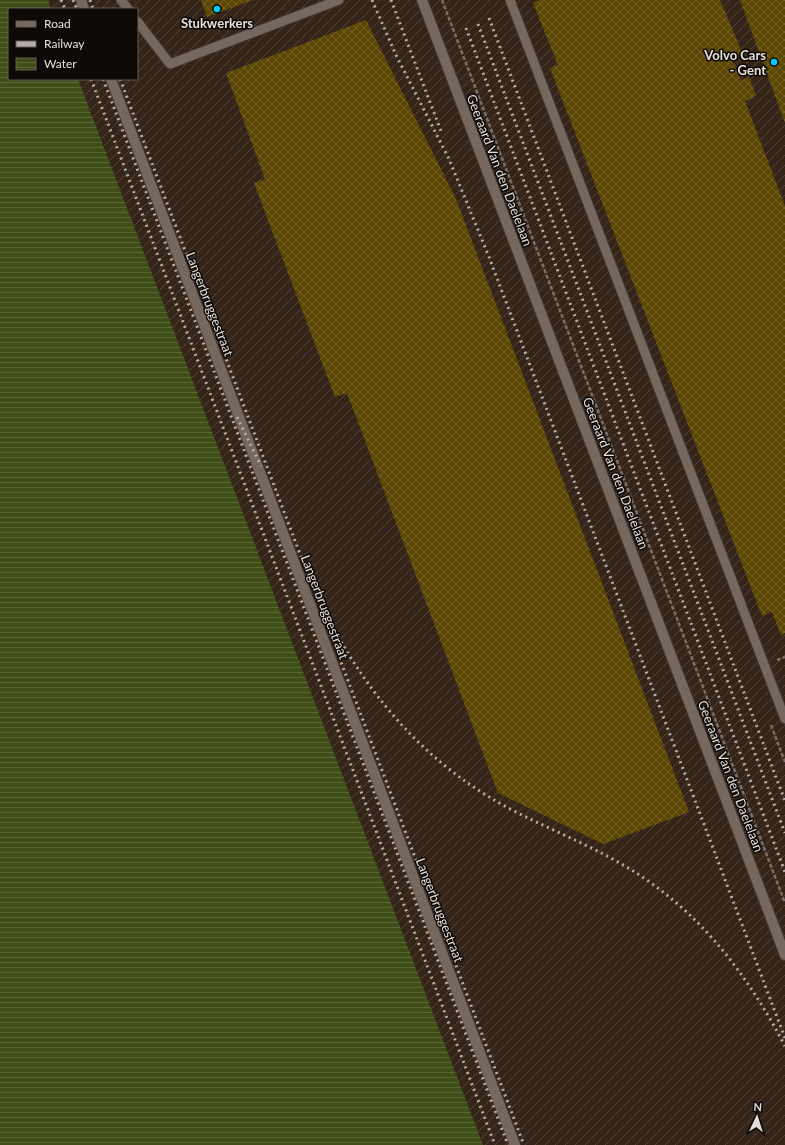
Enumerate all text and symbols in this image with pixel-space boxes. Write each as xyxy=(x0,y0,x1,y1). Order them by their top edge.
marker: Stukwerkers xyxy=(212,4,222,14)
legend xyxy=(8,8,138,80)
place label: Stukwerkers xyxy=(181,15,253,31)
text: Road xyxy=(44,16,71,31)
text: Railway xyxy=(44,36,85,51)
place label: Volvo Cars - Gent xyxy=(703,47,766,78)
text: Water xyxy=(44,56,77,71)
marker: Volvo Cars - Gent xyxy=(769,57,779,67)
street label: Geeraard Van den Daelelaan xyxy=(464,92,536,248)
street label: Langerbruggestraat xyxy=(183,250,237,359)
street label: Geeraard Van den Daelelaan xyxy=(580,395,652,551)
street label: Langerbruggestraat xyxy=(298,553,352,662)
street label: Geeraard Van den Daelelaan xyxy=(695,698,767,854)
street label: Langerbruggestraat xyxy=(413,856,467,965)
north arrow xyxy=(737,1097,777,1137)
text: N xyxy=(753,1100,762,1113)

